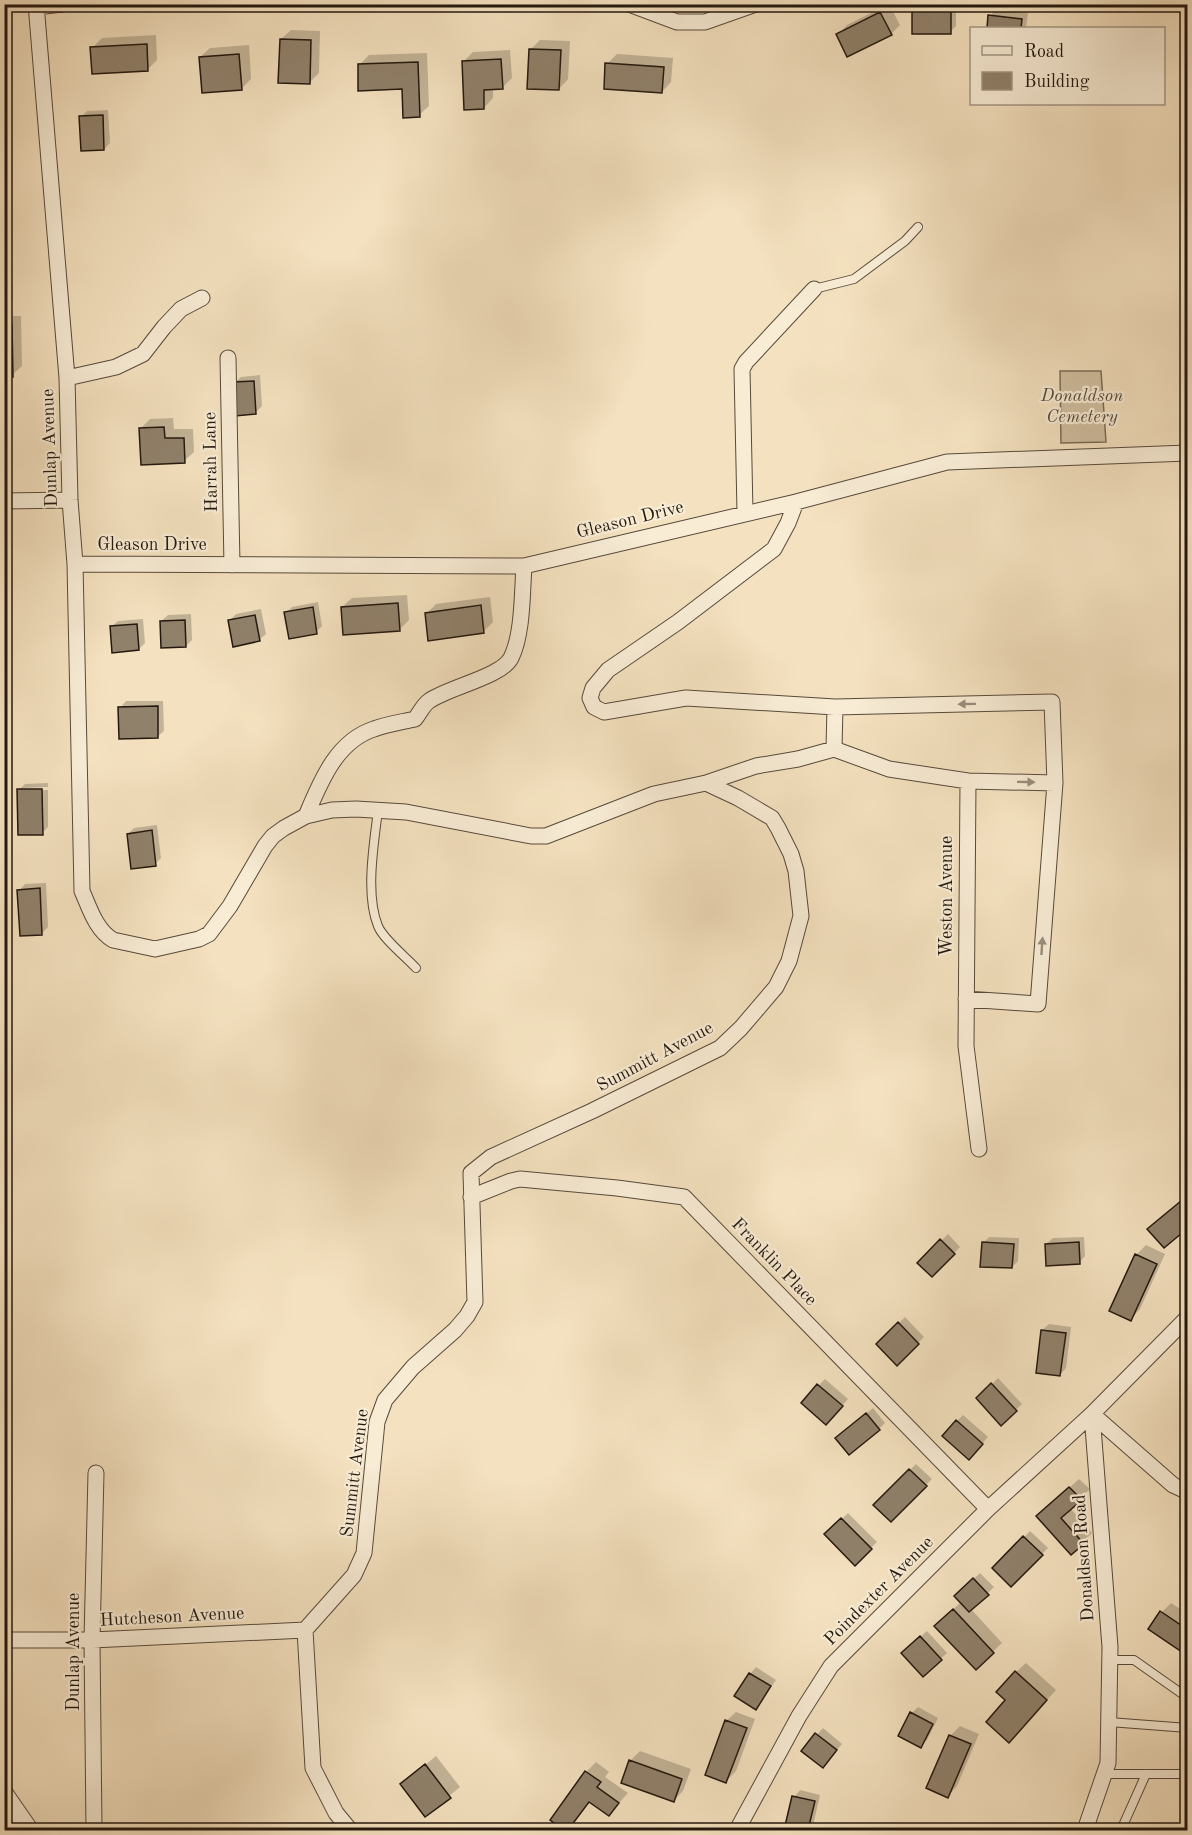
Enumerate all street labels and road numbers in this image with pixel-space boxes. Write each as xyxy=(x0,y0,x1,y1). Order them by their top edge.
street label: Dunlap Avenue xyxy=(39,388,61,508)
street label: Harrah Lane xyxy=(201,412,221,512)
street label: Gleason Drive xyxy=(575,498,685,542)
street label: Gleason Drive xyxy=(97,536,207,554)
street label: Weston Avenue xyxy=(938,836,956,956)
street label: Summitt Avenue xyxy=(594,1019,716,1095)
street label: Franklin Place xyxy=(728,1215,820,1309)
street label: Summitt Avenue xyxy=(338,1408,372,1538)
street label: Donaldson Road xyxy=(1071,1494,1097,1622)
street label: Poindexter Avenue xyxy=(821,1533,937,1649)
street label: Dunlap Avenue xyxy=(65,1593,83,1711)
street label: Hutcheson Avenue xyxy=(99,1604,245,1630)

